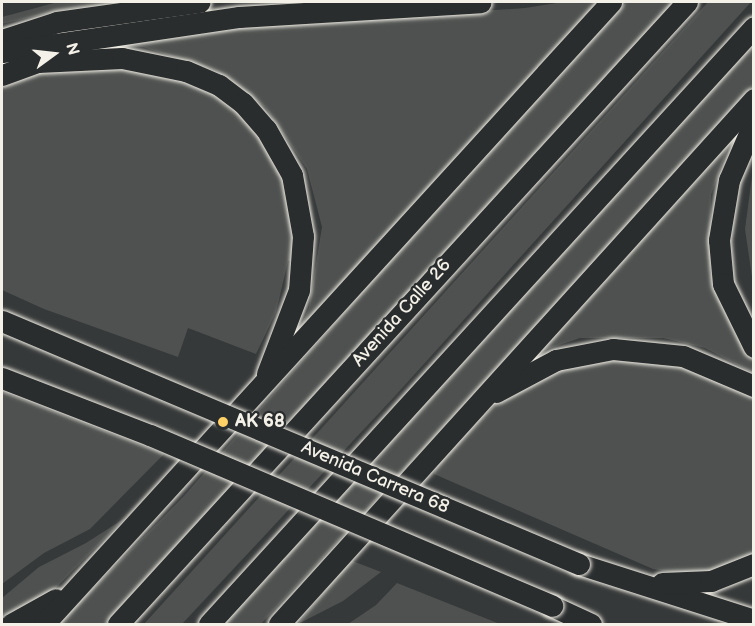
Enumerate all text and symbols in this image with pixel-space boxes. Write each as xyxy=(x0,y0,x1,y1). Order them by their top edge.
north arrow xyxy=(24,24,84,84)
text: N xyxy=(61,41,83,57)
street label: Avenida Calle 26 xyxy=(348,255,456,371)
place label: AK 68 xyxy=(235,411,285,433)
marker: AK 68 xyxy=(216,415,230,429)
street label: Avenida Carrera 68 xyxy=(298,437,452,519)

